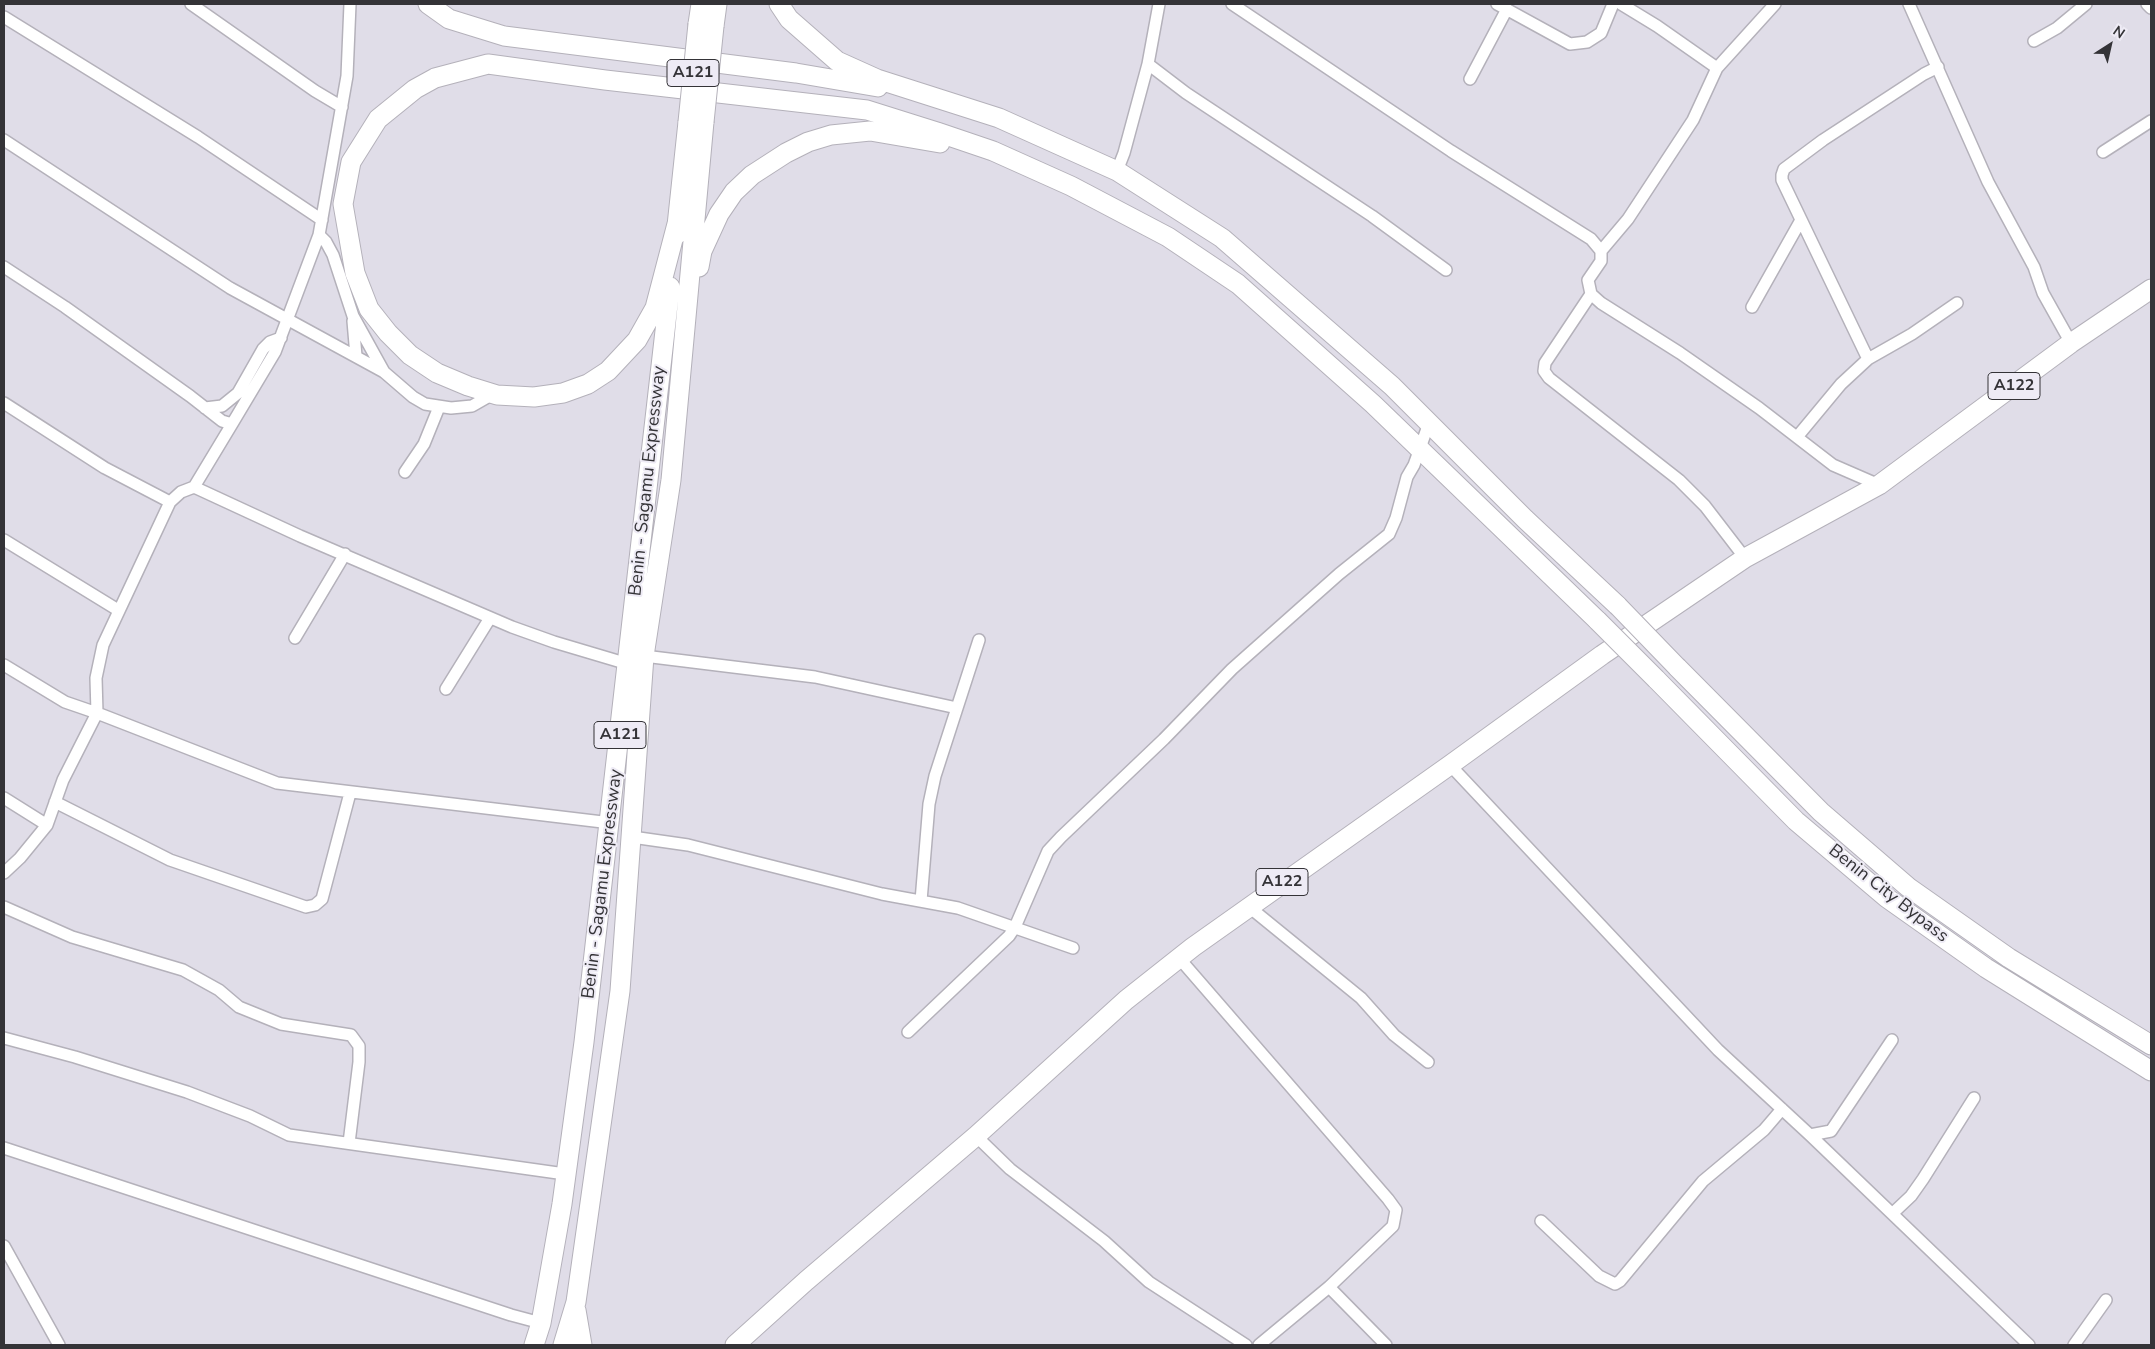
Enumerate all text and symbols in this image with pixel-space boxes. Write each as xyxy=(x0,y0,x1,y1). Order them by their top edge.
north arrow xyxy=(2085,20,2135,70)
text: N xyxy=(2109,22,2129,43)
road number: A121 xyxy=(667,59,719,86)
street label: Benin - Sagamu Expressway xyxy=(625,365,671,597)
road number: A122 xyxy=(1988,372,2040,400)
road number: A121 xyxy=(594,722,646,748)
street label: Benin - Sagamu Expressway xyxy=(578,768,628,1000)
street label: Benin City Bypass xyxy=(1824,840,1952,948)
road number: A122 xyxy=(1256,869,1308,896)

